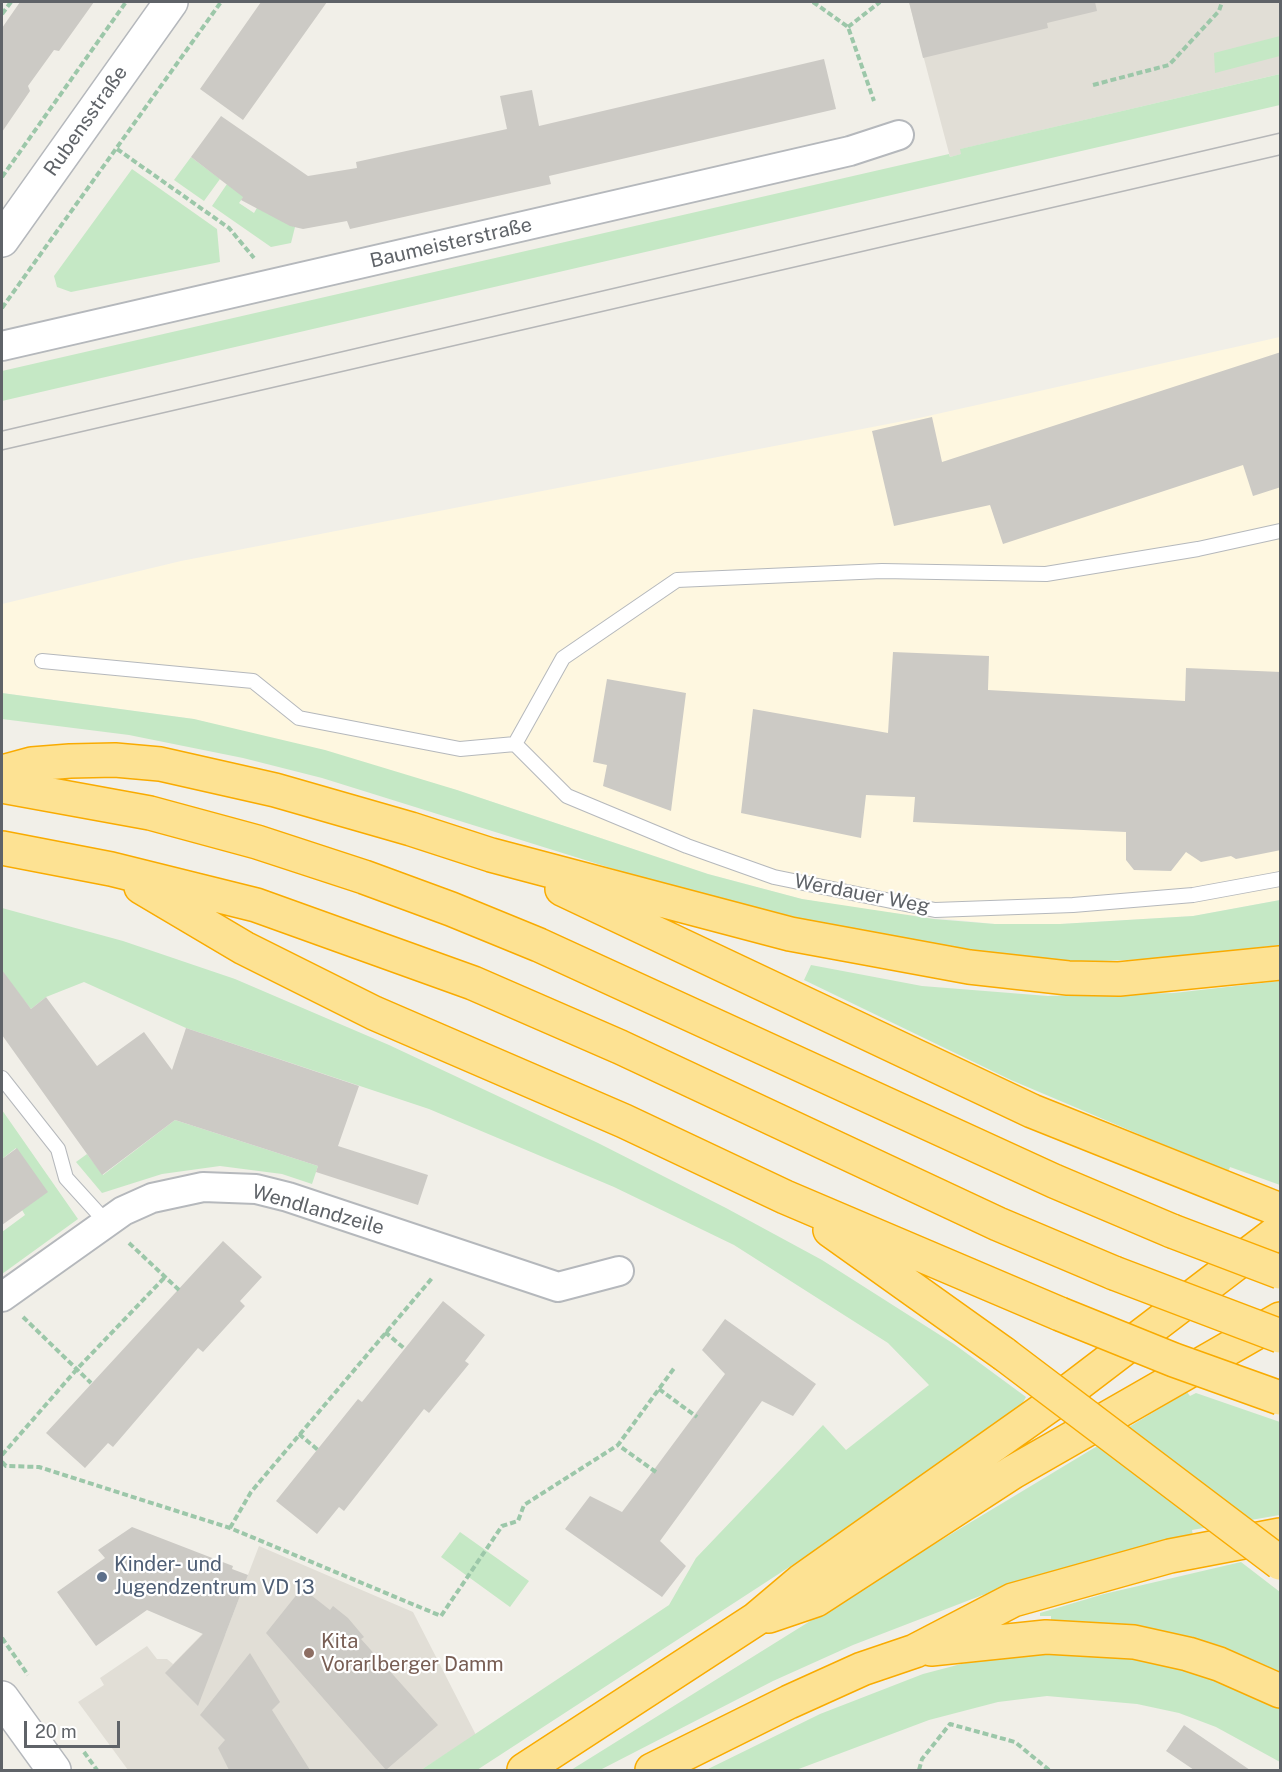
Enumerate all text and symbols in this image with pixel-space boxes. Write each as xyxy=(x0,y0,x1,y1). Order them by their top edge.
street label: Rubensstraße xyxy=(39,61,133,181)
street label: Baumeisterstraße xyxy=(368,213,534,273)
street label: Werdauer Weg xyxy=(792,869,932,919)
street label: Wendlandzeile xyxy=(249,1180,387,1240)
place label: Kinder- und Jugendzentrum VD 13 xyxy=(114,1553,315,1600)
marker: Kinder- und Jugendzentrum VD 13 xyxy=(95,1570,109,1584)
place label: Kita Vorarlberger Damm xyxy=(321,1630,504,1677)
marker: Kita Vorarlberger Damm xyxy=(302,1646,316,1660)
scale bar xyxy=(27,1709,123,1747)
text: 20 m xyxy=(35,1721,77,1742)

